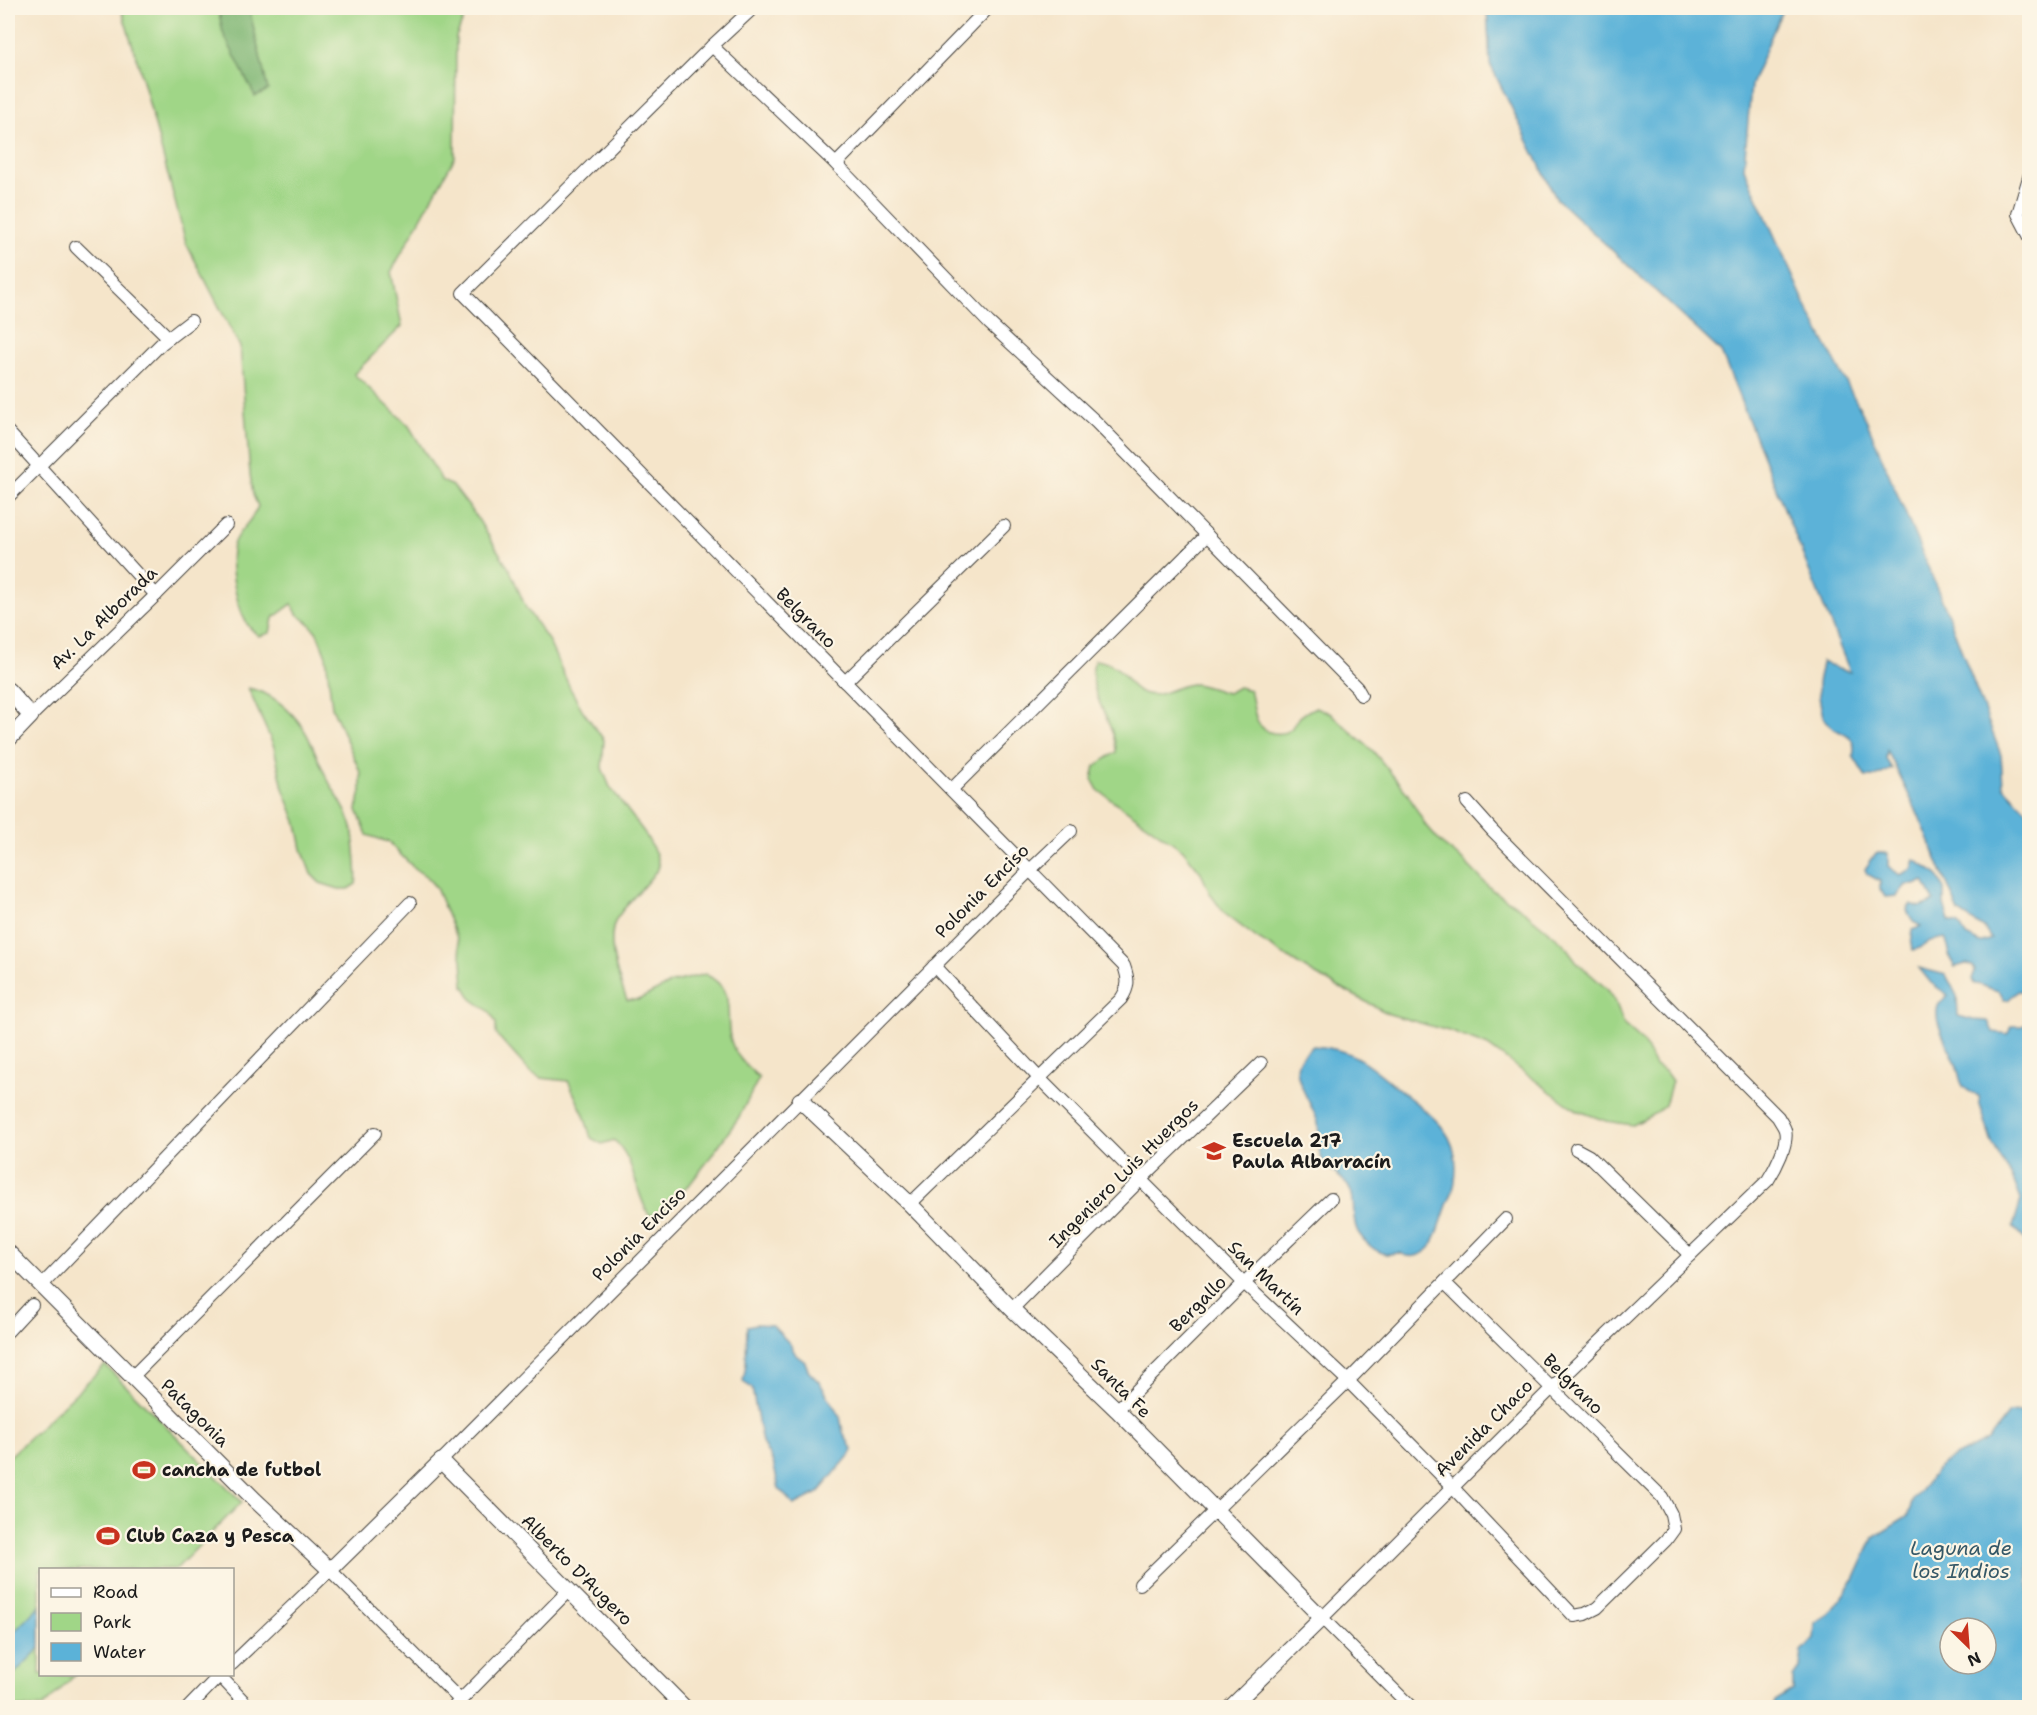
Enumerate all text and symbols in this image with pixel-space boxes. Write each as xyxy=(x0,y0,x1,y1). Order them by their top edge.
street label: Av. La Alborada xyxy=(46,561,162,675)
street label: Belgrano xyxy=(770,582,842,654)
street label: Polonia Enciso xyxy=(930,839,1034,943)
street label: Ingeniero Luis Huergos xyxy=(1044,1093,1204,1253)
place label: Escuela 217 Paula Albarracín xyxy=(1232,1129,1391,1174)
school or university icon: Escuela 217 Paula Albarracín xyxy=(1201,1138,1227,1164)
street label: Polonia Enciso xyxy=(587,1182,691,1286)
street label: San Martín xyxy=(1223,1235,1309,1321)
street label: Bergallo xyxy=(1164,1270,1232,1338)
street label: Belgrano xyxy=(1537,1348,1609,1420)
street label: Santa Fe xyxy=(1086,1353,1156,1423)
street label: Patagonia xyxy=(156,1374,234,1452)
street label: Avenida Chaco xyxy=(1430,1374,1538,1482)
sports icon: cancha de futbol xyxy=(131,1457,157,1483)
place label: cancha de futbol xyxy=(162,1458,321,1482)
street label: Alberto D'Augero xyxy=(516,1509,638,1631)
sports icon: Club Caza y Pesca xyxy=(95,1523,121,1549)
place label: Club Caza y Pesca xyxy=(126,1524,295,1548)
water label: Laguna de los Indios xyxy=(1910,1535,2012,1584)
legend xyxy=(39,1568,234,1676)
text: Road xyxy=(93,1580,138,1604)
text: Park xyxy=(93,1610,132,1634)
north arrow xyxy=(1938,1616,1998,1676)
text: Water xyxy=(93,1640,146,1664)
text: N xyxy=(1964,1647,1984,1671)

